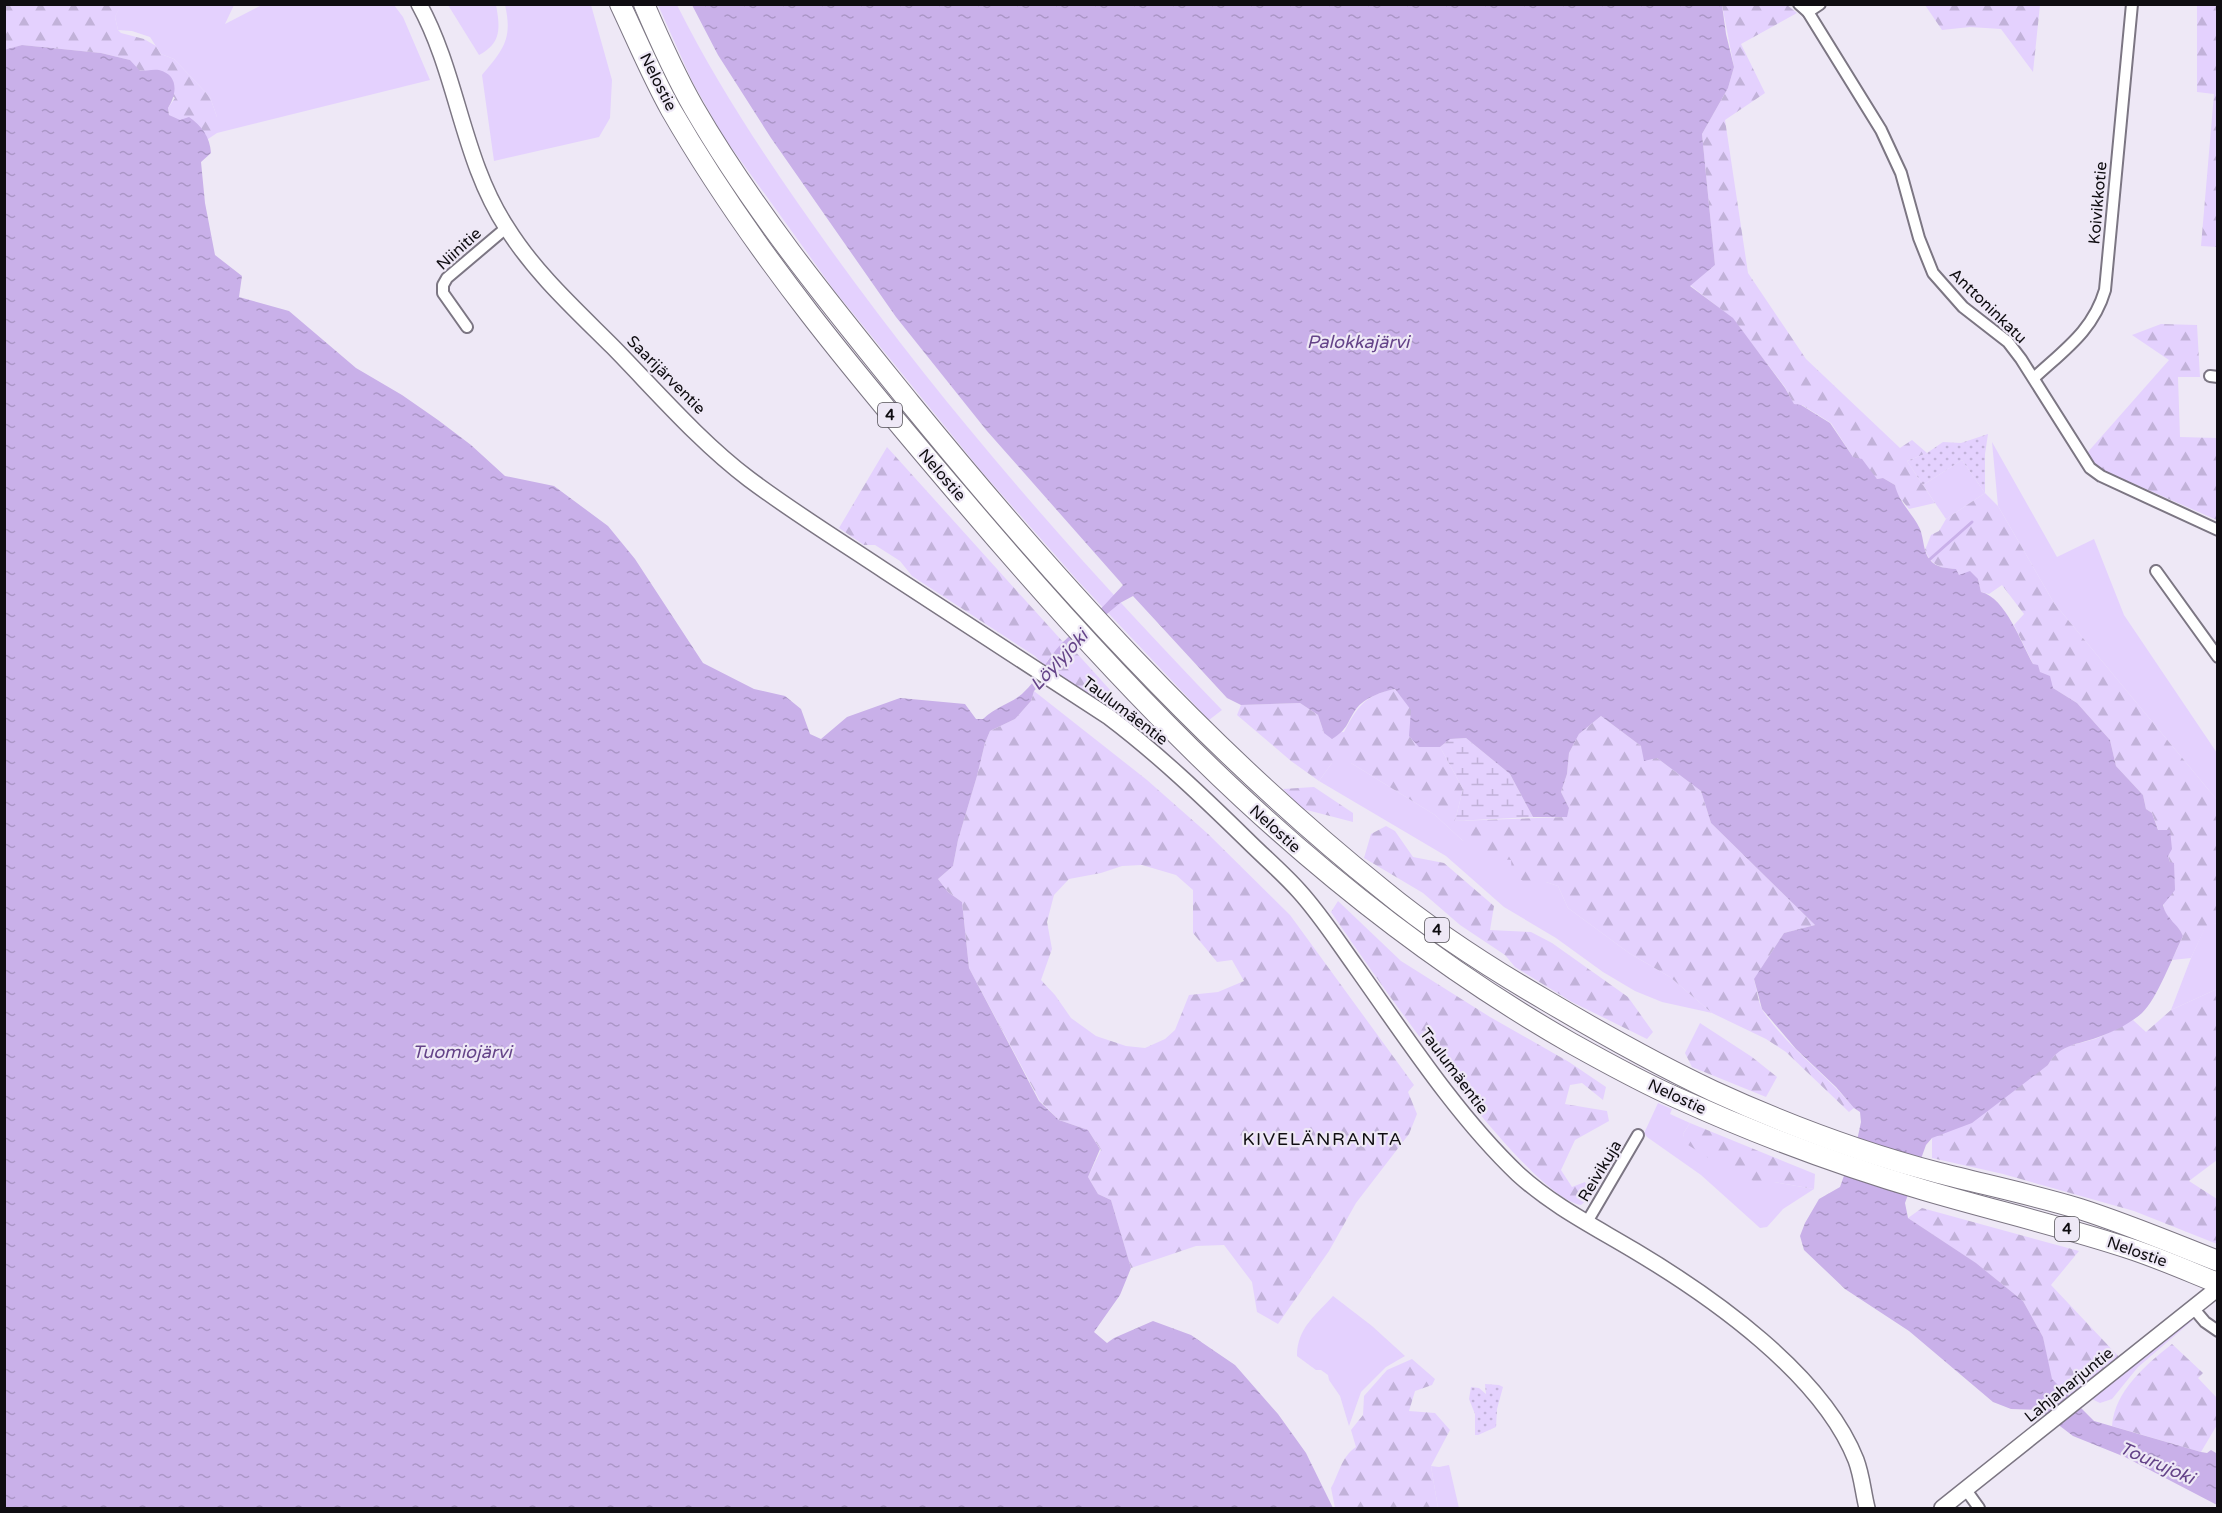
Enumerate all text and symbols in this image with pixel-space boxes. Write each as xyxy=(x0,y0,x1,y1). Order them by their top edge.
street label: Nelostie xyxy=(635,50,681,114)
street label: Koivikkotie xyxy=(2084,161,2112,245)
street label: Niinitie xyxy=(432,224,486,274)
street label: Anttoninkatu xyxy=(1945,264,2031,348)
street label: Saarijärventie xyxy=(622,331,710,419)
water label: Palokkajärvi xyxy=(1307,331,1412,353)
road number: 4 xyxy=(878,403,902,427)
street label: Nelostie xyxy=(914,445,970,505)
water label: Löylyjoki xyxy=(1025,623,1094,695)
street label: Taulumäentie xyxy=(1078,672,1172,750)
street label: Nelostie xyxy=(1245,801,1305,857)
road number: 4 xyxy=(1425,918,1449,942)
street label: Taulumäentie xyxy=(1415,1024,1493,1118)
water label: Tuomiojärvi xyxy=(412,1041,514,1063)
street label: Nelostie xyxy=(1645,1075,1709,1119)
district label: KIVELÄNRANTA xyxy=(1242,1128,1404,1150)
street label: Reivikuja xyxy=(1574,1137,1626,1205)
road number: 4 xyxy=(2055,1217,2079,1241)
street label: Nelostie xyxy=(2104,1232,2170,1272)
street label: Lahjaharjuntie xyxy=(2021,1343,2117,1427)
water label: Tourujoki xyxy=(2116,1437,2200,1490)

